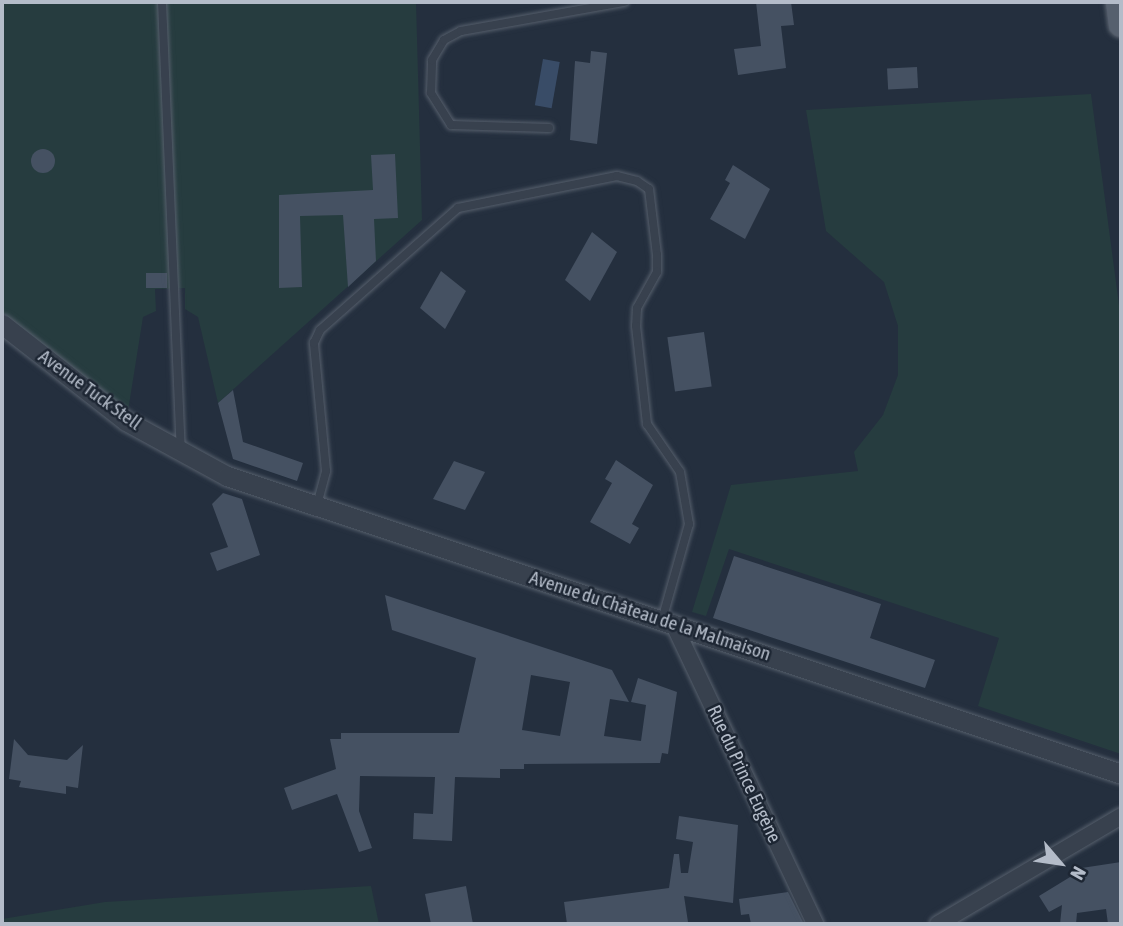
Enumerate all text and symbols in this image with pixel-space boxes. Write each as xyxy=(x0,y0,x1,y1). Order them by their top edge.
street label: Avenue Tuck Stell xyxy=(34,345,146,435)
street label: Avenue du Château de la Malmaison xyxy=(527,566,773,666)
street label: Rue du Prince Eugène xyxy=(702,702,786,846)
north arrow xyxy=(1025,828,1095,898)
text: N xyxy=(1066,863,1091,883)

